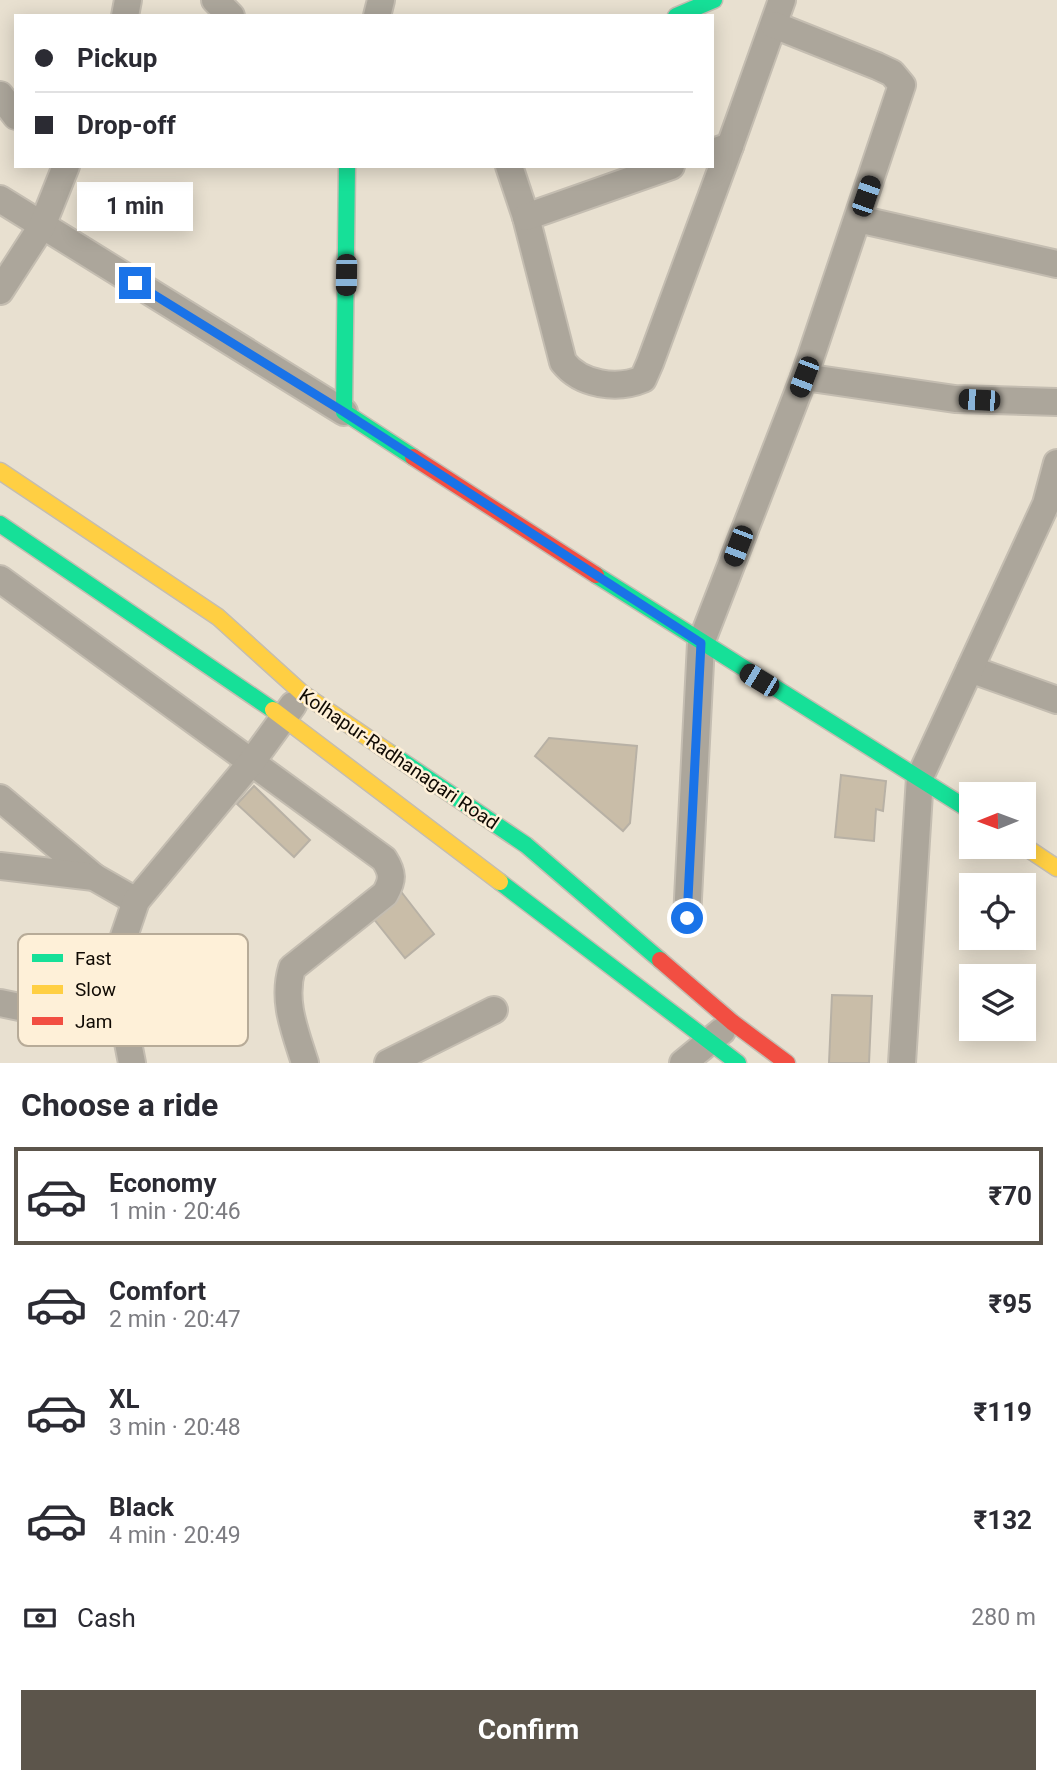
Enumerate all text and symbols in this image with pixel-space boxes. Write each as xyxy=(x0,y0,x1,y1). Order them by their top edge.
text: Pickup xyxy=(77,43,157,73)
text: Drop-off xyxy=(77,110,176,140)
car xyxy=(850,173,883,219)
callout: 1 min xyxy=(77,182,193,230)
text: 1 min xyxy=(106,193,164,220)
car xyxy=(336,254,357,296)
route end xyxy=(119,267,151,299)
car xyxy=(787,354,822,400)
car xyxy=(958,388,1001,412)
car xyxy=(721,523,756,569)
car xyxy=(736,660,783,700)
street label: Kolhapur-Radhanagari Road xyxy=(295,684,503,834)
north arrow xyxy=(959,782,1036,859)
map controls xyxy=(959,782,1036,1041)
button: locate xyxy=(959,873,1036,950)
route start xyxy=(671,902,703,934)
legend xyxy=(18,934,248,1046)
text: Fast xyxy=(75,947,112,970)
button: layers xyxy=(959,964,1036,1041)
text: Slow xyxy=(75,978,116,1001)
text: Jam xyxy=(75,1010,112,1033)
text: Choose a ride xyxy=(21,1086,218,1124)
icon: car xyxy=(25,1165,88,1228)
text: Economy xyxy=(109,1168,216,1198)
text: ₹70 xyxy=(988,1181,1032,1211)
text: 1 min · 20:46 xyxy=(109,1198,241,1225)
icon: car xyxy=(25,1273,88,1336)
text: Comfort xyxy=(109,1276,206,1306)
text: ₹95 xyxy=(988,1289,1032,1319)
text: 2 min · 20:47 xyxy=(109,1306,241,1333)
icon: car xyxy=(25,1381,88,1444)
text: XL xyxy=(109,1384,140,1414)
text: ₹119 xyxy=(974,1397,1032,1427)
text: 3 min · 20:48 xyxy=(109,1414,241,1441)
icon: car xyxy=(25,1489,88,1552)
text: Black xyxy=(109,1492,174,1522)
text: ₹132 xyxy=(974,1505,1032,1535)
text: 4 min · 20:49 xyxy=(109,1522,241,1549)
icon: cash xyxy=(21,1599,59,1637)
text: Cash xyxy=(77,1603,136,1633)
text: 280 m xyxy=(971,1604,1036,1631)
button: Confirm xyxy=(21,1690,1036,1770)

